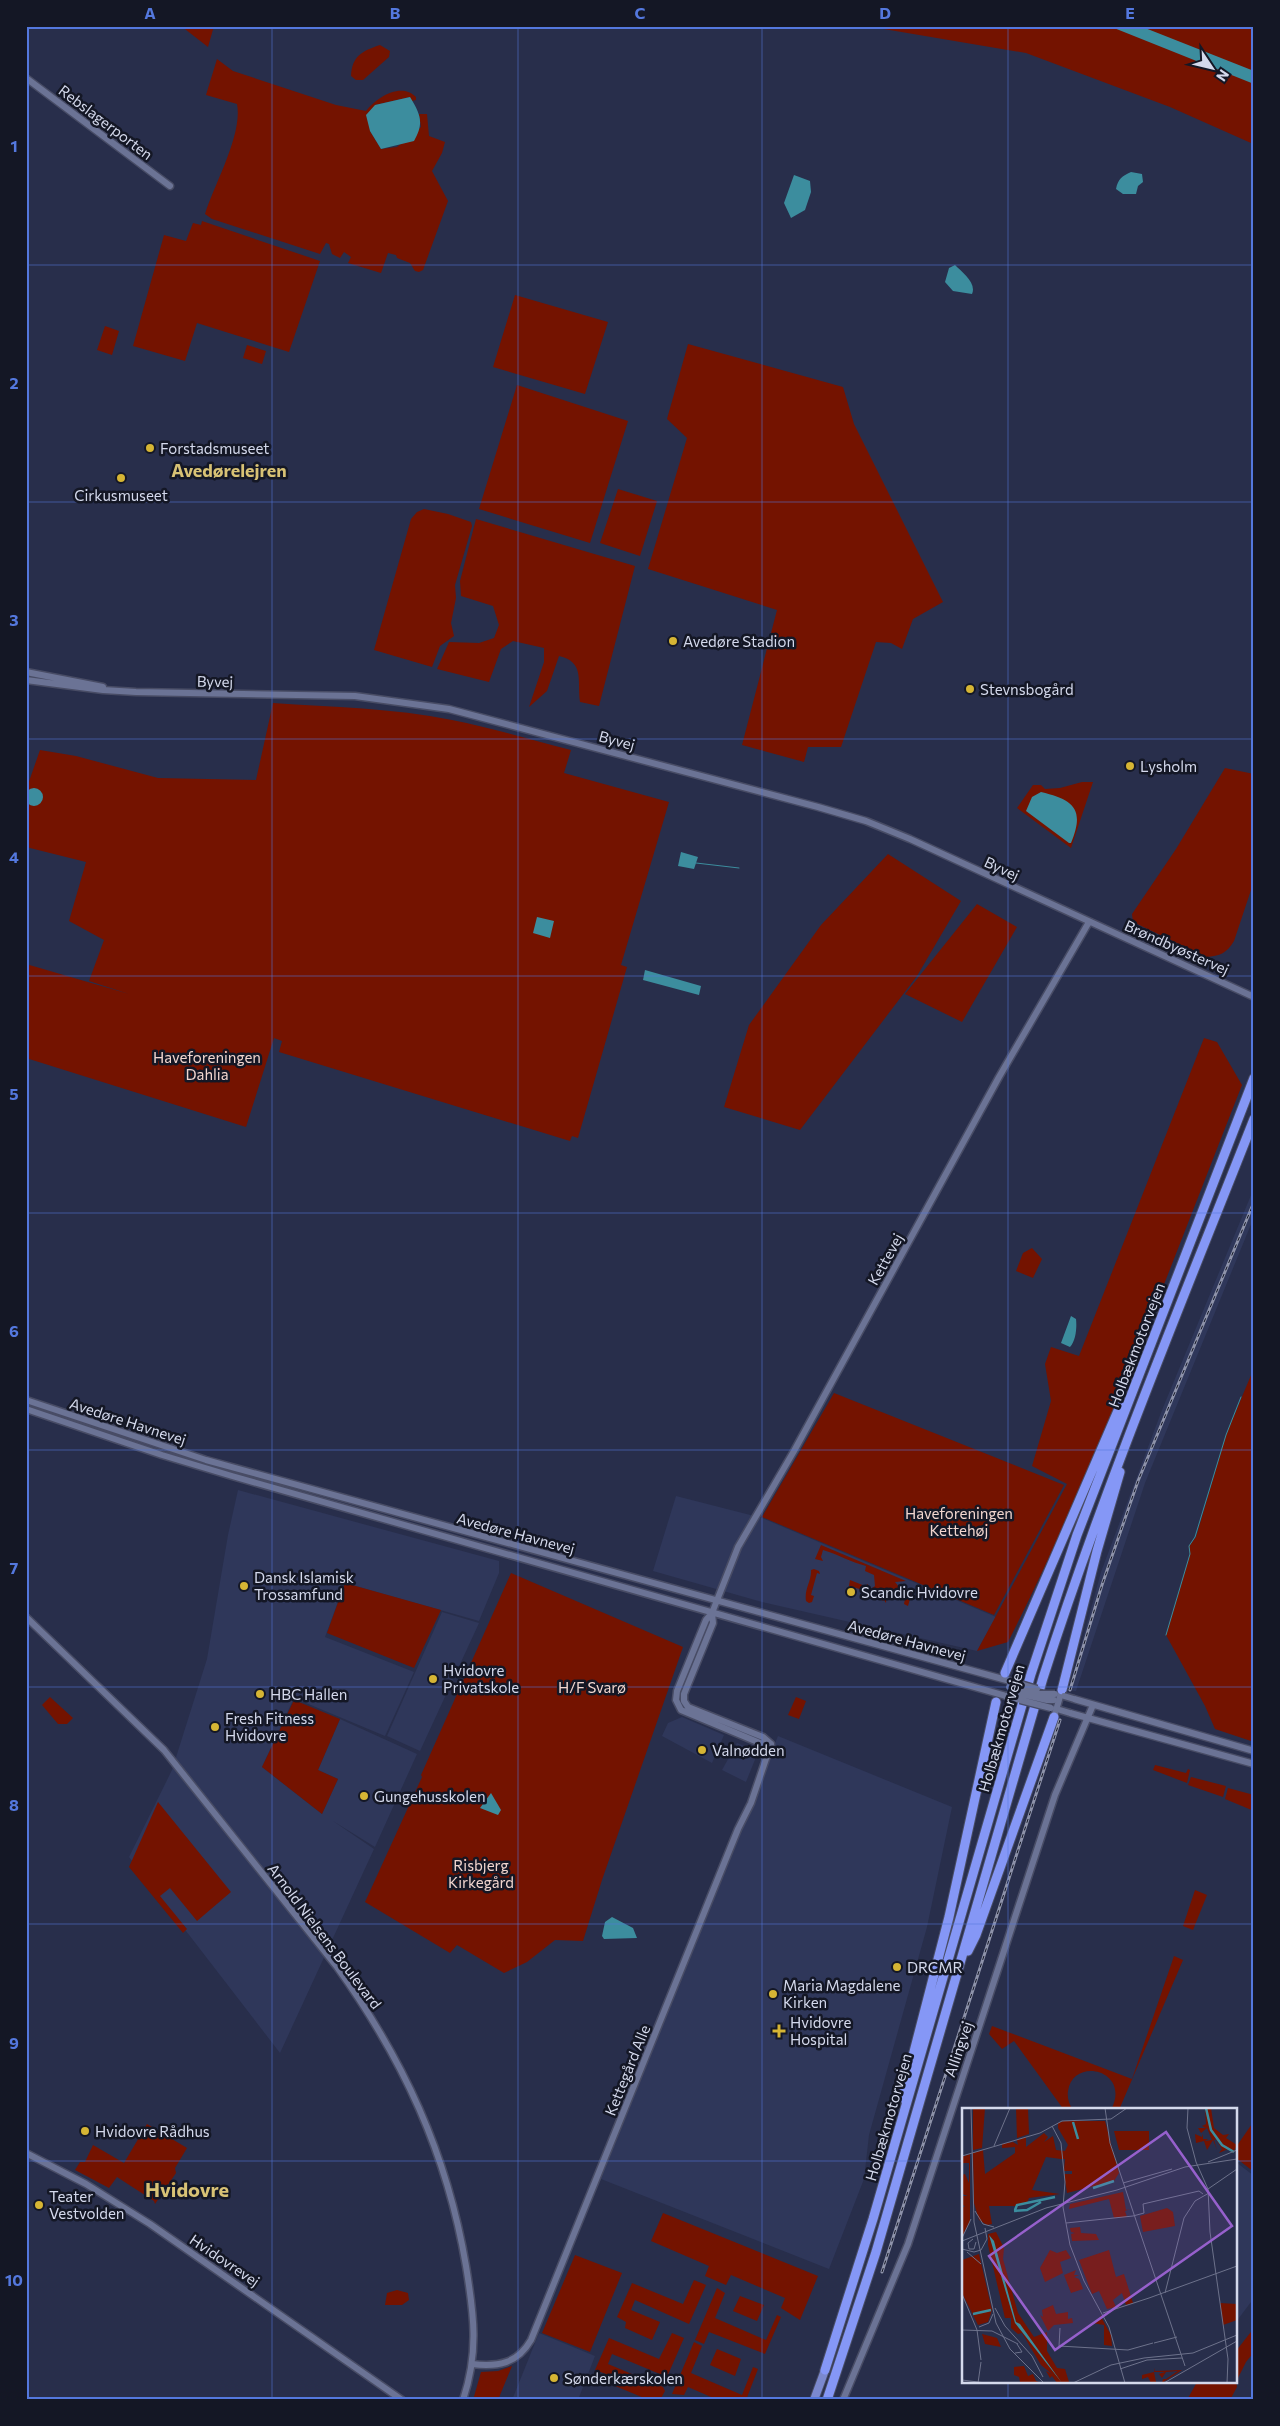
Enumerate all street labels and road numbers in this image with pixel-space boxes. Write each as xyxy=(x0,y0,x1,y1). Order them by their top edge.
street label: Rebslagerporten xyxy=(55,81,157,163)
street label: Byvej xyxy=(197,672,233,690)
street label: Byvej xyxy=(597,727,637,753)
street label: Byvej xyxy=(982,852,1022,884)
street label: Brøndbyøstervej xyxy=(1122,916,1232,978)
street label: Kettevej xyxy=(863,1230,907,1288)
street label: Holbækmotorvejen xyxy=(1104,1280,1168,1410)
street label: Avedøre Havnevej xyxy=(68,1394,188,1448)
street label: Avedøre Havnevej xyxy=(455,1509,577,1557)
street label: Avedøre Havnevej xyxy=(846,1616,968,1664)
street label: Holbækmotorvejen xyxy=(974,1662,1028,1794)
street label: Arnold Nielsens Boulevard xyxy=(264,1860,386,2012)
street label: Allingvej xyxy=(940,2019,976,2079)
street label: Kettegård Alle xyxy=(601,2022,653,2118)
street label: Holbækmotorvejen xyxy=(861,2051,915,2183)
street label: Hvidovrevej xyxy=(187,2230,263,2290)

